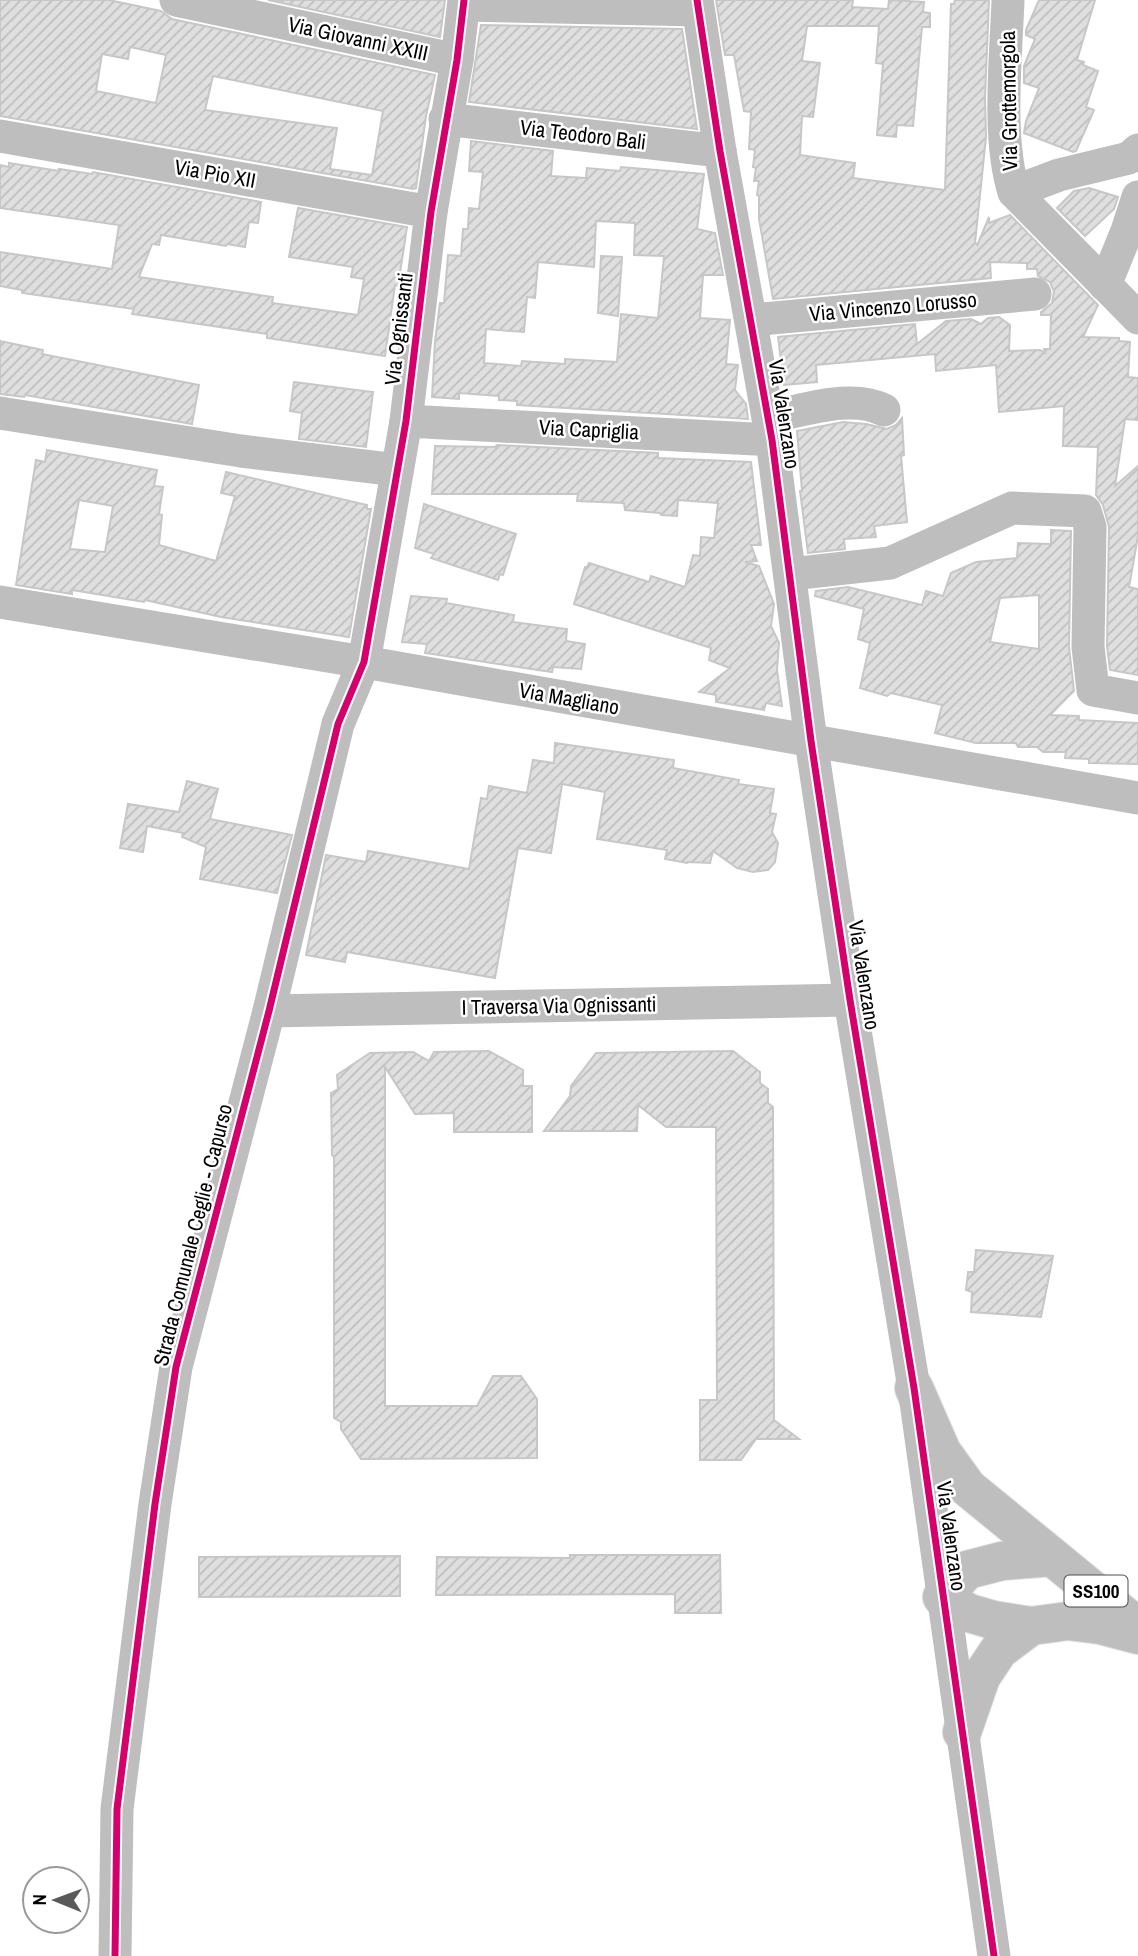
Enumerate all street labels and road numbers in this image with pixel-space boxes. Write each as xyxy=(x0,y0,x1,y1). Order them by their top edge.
street label: Via Giovanni XXIII xyxy=(285,10,431,67)
street label: Via Grottemorgola xyxy=(993,30,1024,171)
street label: Via Teodoro Bali xyxy=(518,112,648,157)
street label: Via Pio XII xyxy=(172,152,258,195)
street label: Via Ognissanti xyxy=(377,271,420,387)
street label: Via Vincenzo Lorusso xyxy=(808,285,978,328)
street label: Via Valenzano xyxy=(762,357,807,471)
street label: Via Capriglia xyxy=(538,412,640,447)
street label: Via Magliano xyxy=(517,675,621,722)
street label: Via Valenzano xyxy=(842,918,887,1032)
street label: I Traversa Via Ognissanti xyxy=(461,989,657,1022)
street label: Strada Comunale Ceglie - Capurso xyxy=(146,1101,239,1369)
street label: Via Valenzano xyxy=(929,1479,974,1593)
road number: SS100 xyxy=(1064,1576,1128,1606)

